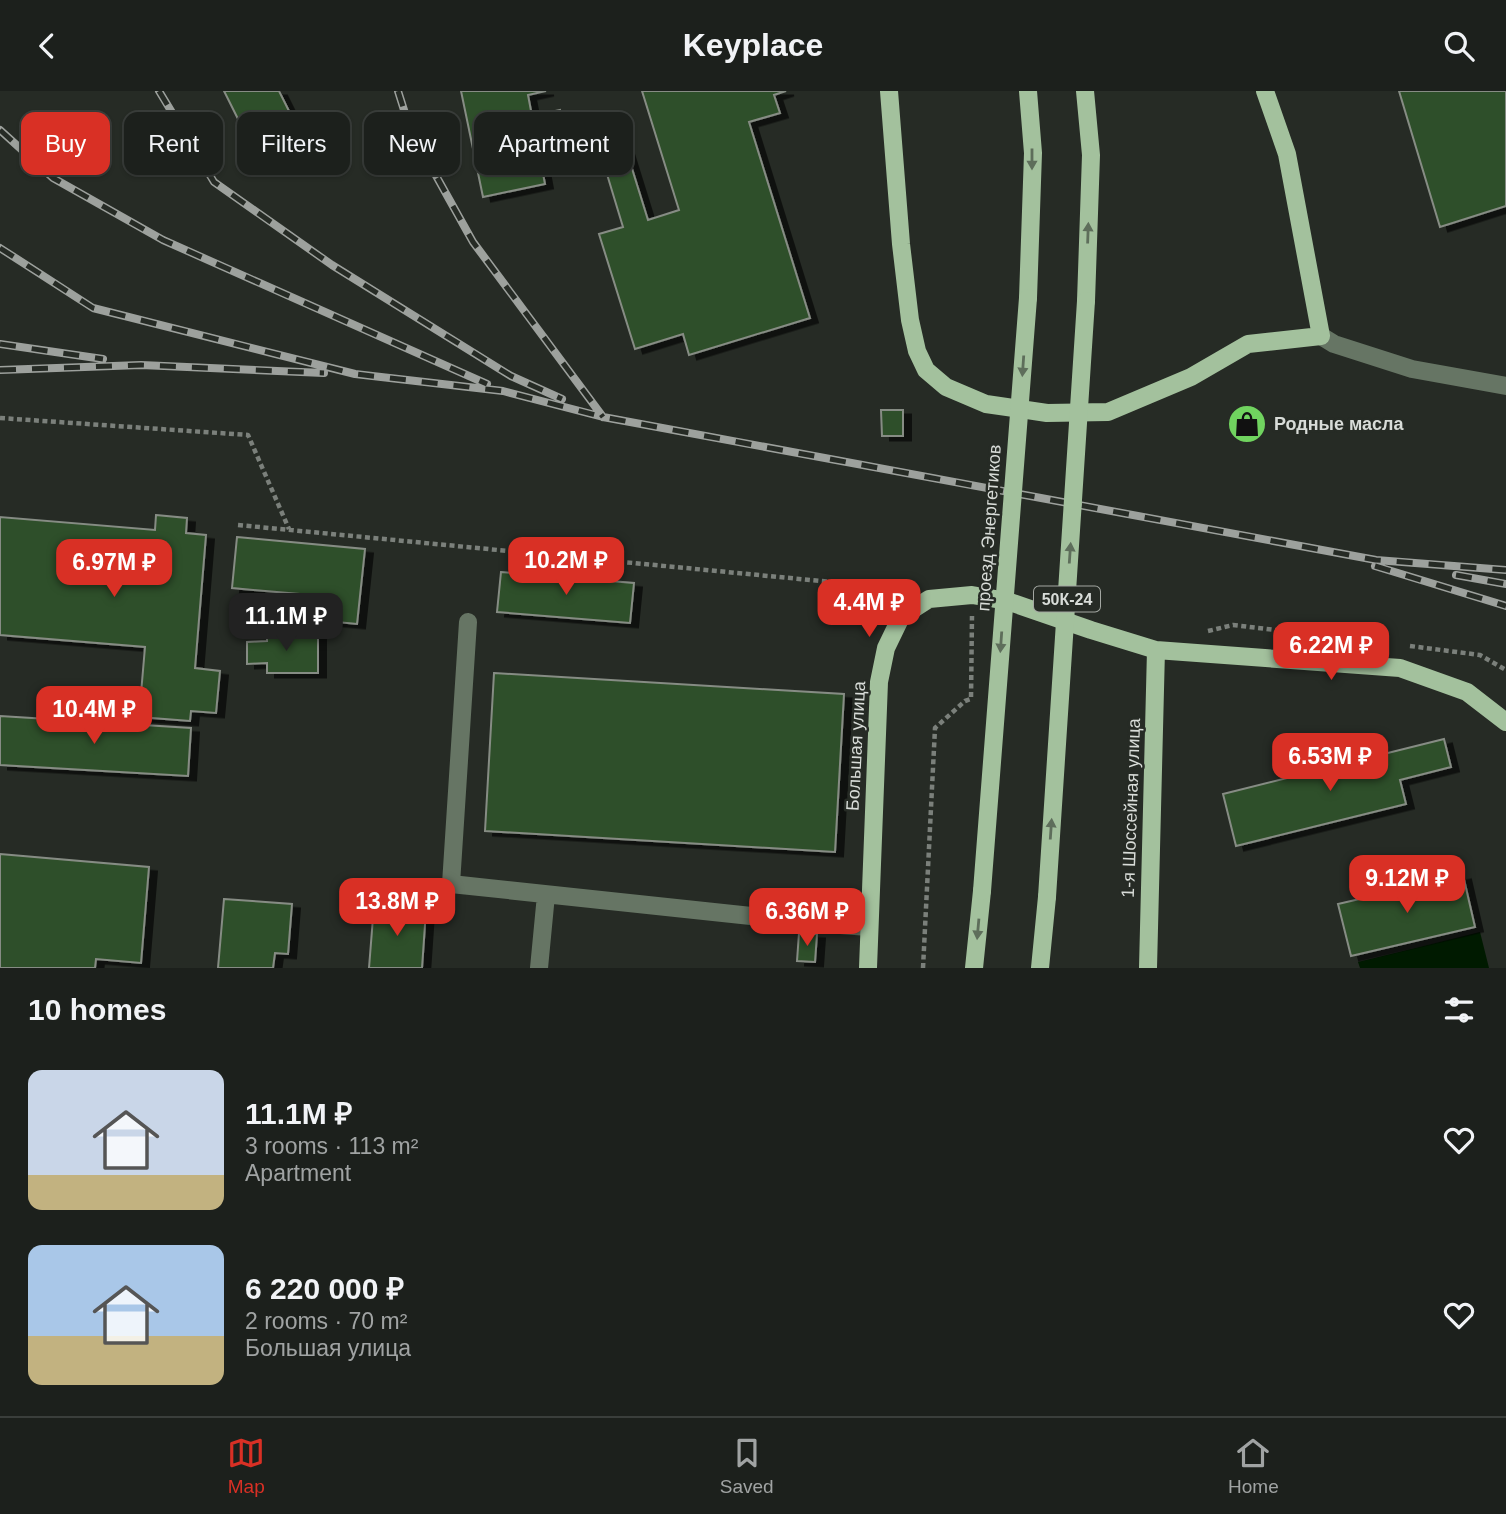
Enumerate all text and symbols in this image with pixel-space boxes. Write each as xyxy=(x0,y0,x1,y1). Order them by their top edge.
icon: back xyxy=(28,27,66,65)
text: Keyplace xyxy=(683,27,823,63)
icon: search xyxy=(1440,27,1478,65)
chip: Buy xyxy=(21,112,110,175)
chip: Rent xyxy=(124,112,223,175)
chip: Filters xyxy=(237,112,350,175)
chip: New xyxy=(364,112,460,175)
chip: Apartment xyxy=(474,112,633,175)
one-way arrow xyxy=(1026,148,1038,170)
one-way arrow xyxy=(1083,222,1094,244)
one-way arrow xyxy=(1017,356,1028,378)
shop icon: Родные масла xyxy=(1226,403,1268,445)
place label: Родные масла xyxy=(1274,414,1405,434)
street label: проезд Энергетиков xyxy=(973,444,1005,612)
pin: 10.2M ₽ xyxy=(501,538,631,597)
pin: 6.97M ₽ xyxy=(49,539,179,599)
one-way arrow xyxy=(1065,542,1076,564)
text: 10.2M ₽ xyxy=(524,547,608,573)
text: 6.97M ₽ xyxy=(72,549,156,575)
pin: 4.4M ₽ xyxy=(812,580,926,639)
road number: 50К-24 xyxy=(1034,586,1100,611)
text: 4.4M ₽ xyxy=(834,589,904,615)
pin: 11.1M ₽ xyxy=(221,594,351,653)
text: 11.1M ₽ xyxy=(245,603,327,629)
pin: 6.22M ₽ xyxy=(1266,623,1396,682)
one-way arrow xyxy=(995,631,1006,653)
text: 6.22M ₽ xyxy=(1289,632,1373,658)
street label: Большая улица xyxy=(843,680,869,811)
pin: 10.4M ₽ xyxy=(29,687,159,746)
text: 10.4M ₽ xyxy=(52,696,136,722)
street label: 1-я Шоссейная улица xyxy=(1118,717,1144,898)
pin: 6.53M ₽ xyxy=(1265,733,1395,793)
text: 6.53M ₽ xyxy=(1288,743,1372,769)
one-way arrow xyxy=(1046,818,1057,840)
pin: 9.12M ₽ xyxy=(1342,855,1472,915)
text: 9.12M ₽ xyxy=(1365,865,1449,891)
pin: 13.8M ₽ xyxy=(332,879,462,938)
text: 13.8M ₽ xyxy=(355,888,439,914)
pin: 6.36M ₽ xyxy=(742,889,872,948)
text: 6.36M ₽ xyxy=(765,898,849,924)
one-way arrow xyxy=(972,919,983,941)
icon: filters xyxy=(1440,991,1478,1029)
text: 10 homes xyxy=(28,993,166,1026)
text: 11.1M ₽ xyxy=(245,1097,353,1130)
icon: home xyxy=(84,1098,168,1182)
icon: heart xyxy=(1440,1121,1478,1159)
text: 3 rooms · 113 m² xyxy=(245,1133,418,1159)
text: Apartment xyxy=(245,1160,351,1186)
text: 6 220 000 ₽ xyxy=(245,1272,404,1305)
icon: home xyxy=(84,1273,168,1357)
icon: heart xyxy=(1440,1296,1478,1334)
text: 2 rooms · 70 m² xyxy=(245,1308,407,1334)
text: Большая улица xyxy=(245,1335,411,1361)
tab: Map xyxy=(227,1434,265,1498)
tab: Saved xyxy=(720,1434,774,1498)
tab: Home xyxy=(1228,1434,1279,1498)

